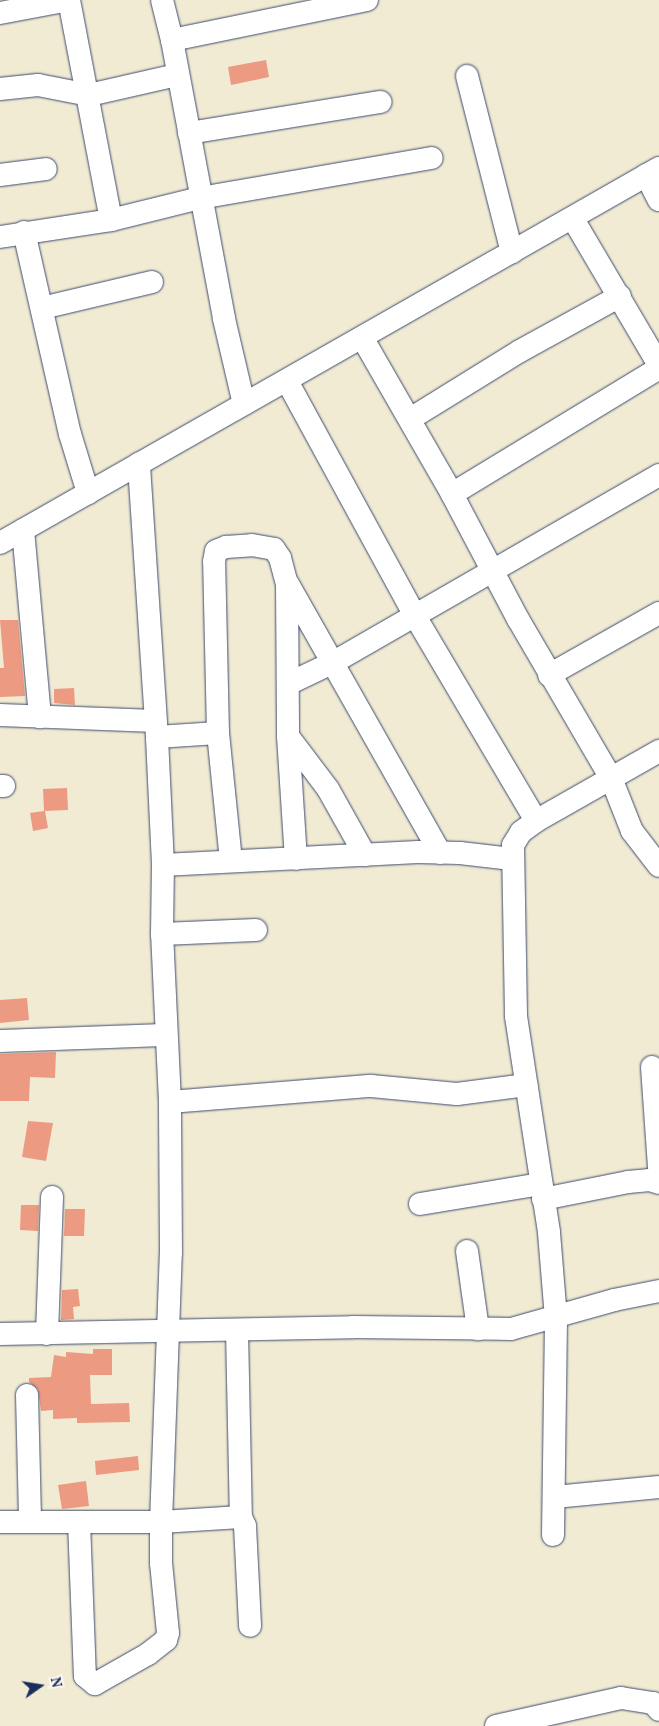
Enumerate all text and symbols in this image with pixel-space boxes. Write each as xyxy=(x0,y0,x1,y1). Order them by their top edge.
north arrow xyxy=(15,1661,65,1711)
text: N xyxy=(45,1675,66,1690)

